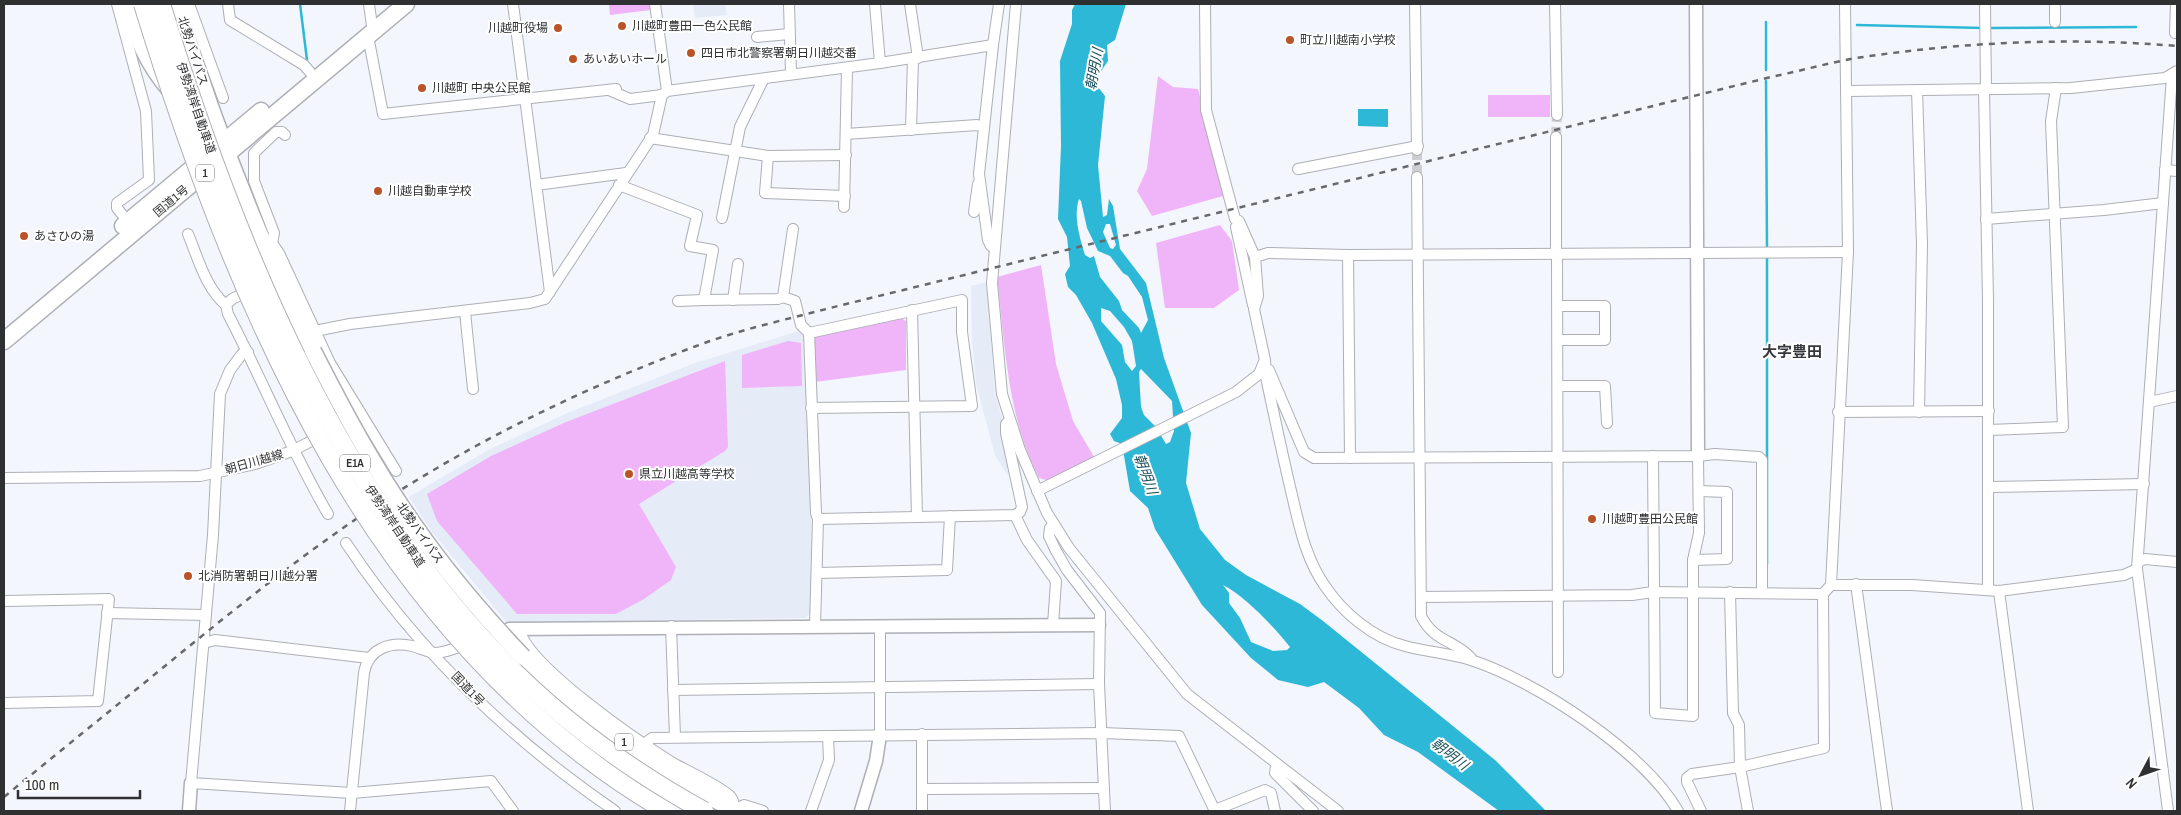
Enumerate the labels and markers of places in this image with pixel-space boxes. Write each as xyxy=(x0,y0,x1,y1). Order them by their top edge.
place label: 川越町豊田一色公民館 xyxy=(632,18,752,34)
place label: 川越町役場 xyxy=(488,20,548,36)
marker: 川越町豊田一色公民館 xyxy=(616,20,628,32)
marker: 川越町役場 xyxy=(552,22,564,34)
place label: 町立川越南小学校 xyxy=(1300,32,1396,48)
marker: 町立川越南小学校 xyxy=(1284,34,1296,46)
place label: 四日市北警察署朝日川越交番 xyxy=(701,45,857,61)
marker: 四日市北警察署朝日川越交番 xyxy=(685,47,697,59)
place label: あいあいホール xyxy=(583,51,667,67)
marker: あいあいホール xyxy=(567,53,579,65)
place label: 川越町 中央公民館 xyxy=(432,80,531,96)
marker: 川越町 中央公民館 xyxy=(416,82,428,94)
place label: 川越自動車学校 xyxy=(388,183,472,199)
marker: 川越自動車学校 xyxy=(372,185,384,197)
place label: あさひの湯 xyxy=(34,228,94,244)
marker: あさひの湯 xyxy=(18,230,30,242)
place label: 県立川越高等学校 xyxy=(639,466,735,482)
marker: 県立川越高等学校 xyxy=(623,468,635,480)
place label: 川越町豊田公民館 xyxy=(1602,511,1698,527)
marker: 川越町豊田公民館 xyxy=(1586,513,1598,525)
place label: 北消防署朝日川越分署 xyxy=(198,568,318,584)
marker: 北消防署朝日川越分署 xyxy=(182,570,194,582)

